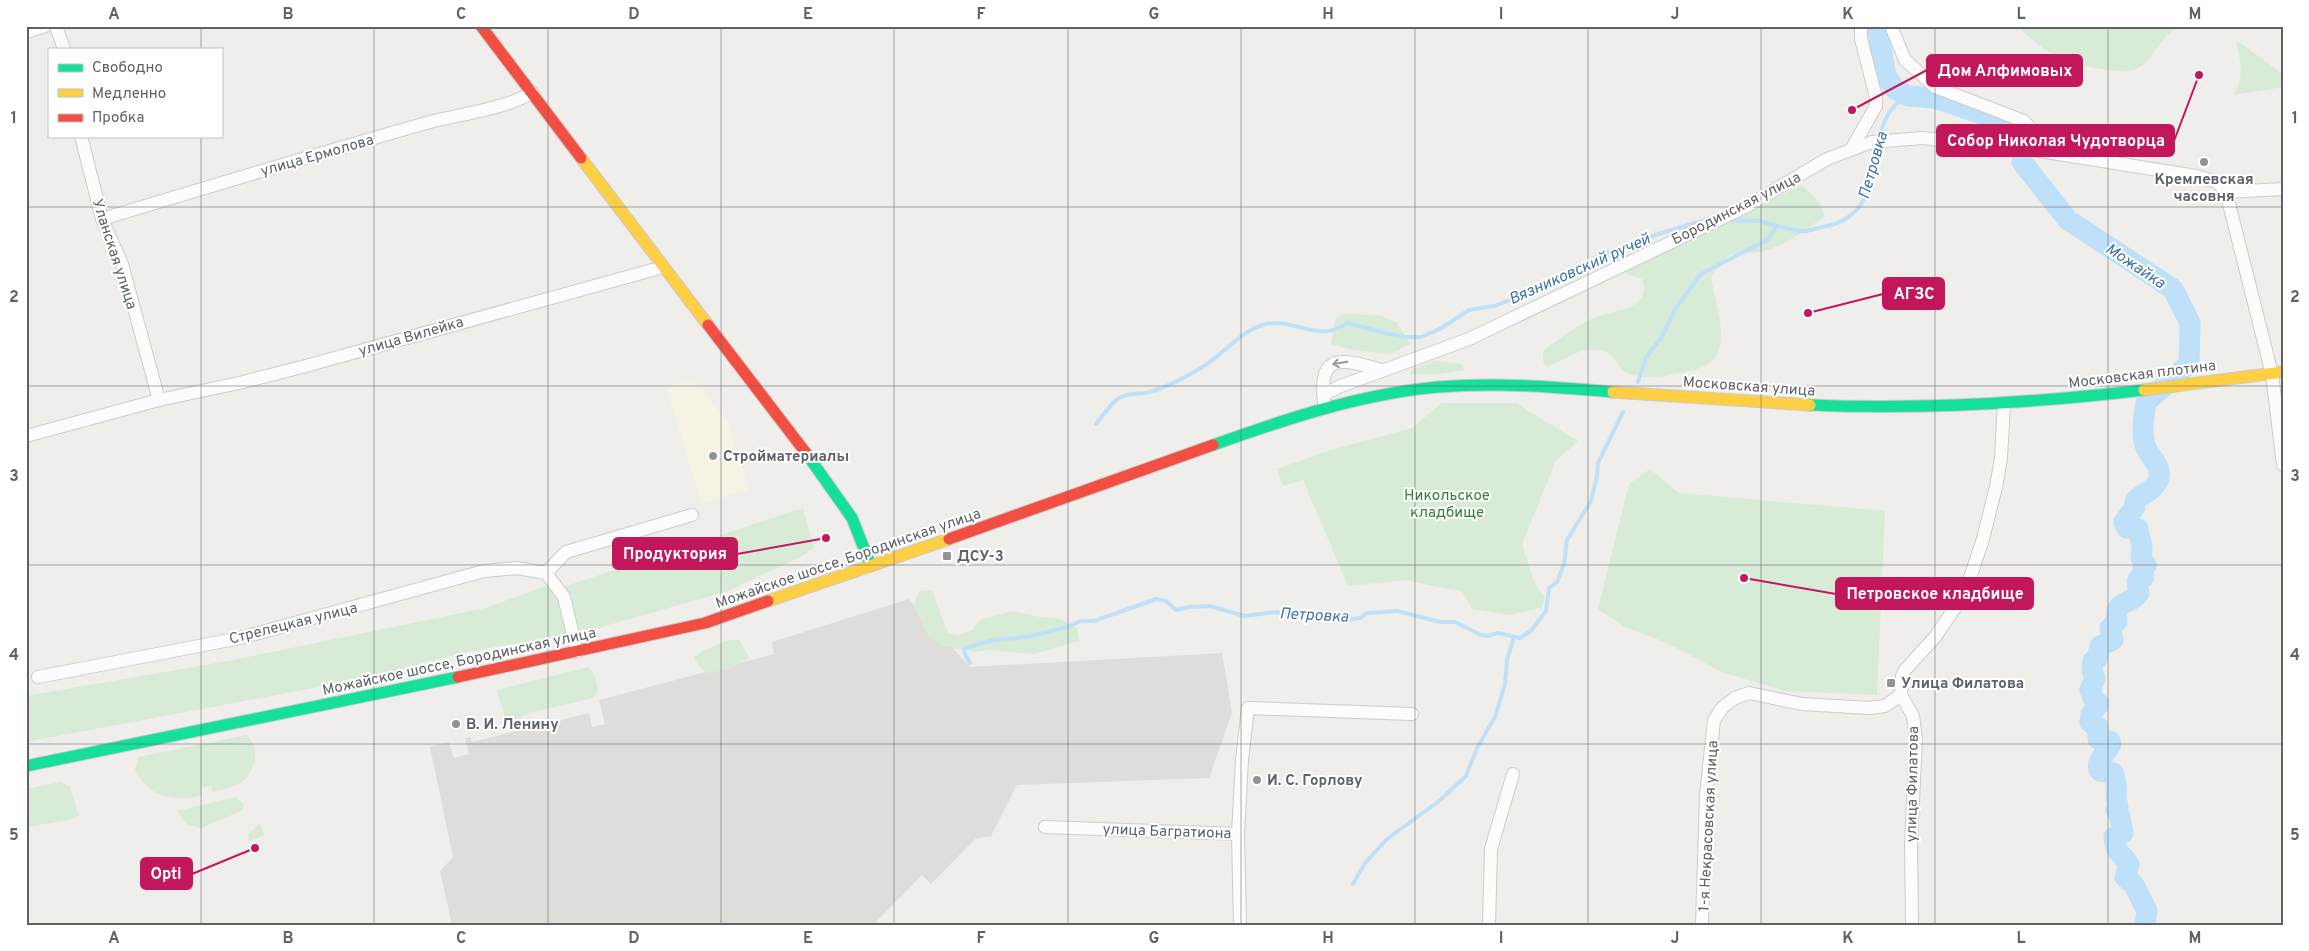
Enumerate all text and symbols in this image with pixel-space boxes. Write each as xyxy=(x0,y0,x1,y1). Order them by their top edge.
text: A xyxy=(108,5,120,25)
text: B xyxy=(282,5,294,25)
text: C xyxy=(456,5,466,25)
text: D xyxy=(628,5,640,25)
text: E xyxy=(803,5,813,25)
text: F xyxy=(976,5,986,25)
text: G xyxy=(1149,5,1159,25)
text: H xyxy=(1322,5,1334,25)
text: I xyxy=(1499,5,1503,25)
text: J xyxy=(1671,5,1679,25)
text: K xyxy=(1842,5,1854,25)
text: L xyxy=(2016,5,2026,25)
text: M xyxy=(2189,5,2201,25)
legend xyxy=(48,48,222,138)
callout: Дом Алфимовых xyxy=(1927,55,2082,86)
text: Свободно xyxy=(92,59,163,78)
text: Дом Алфимовых xyxy=(1938,62,2072,82)
text: Медленно xyxy=(92,85,166,104)
text: 1 xyxy=(11,109,17,129)
text: Пробка xyxy=(92,109,144,128)
text: 1 xyxy=(2292,109,2298,129)
callout: Собор Николая Чудотворца xyxy=(1937,125,2174,156)
water label: Петровка xyxy=(1855,129,1893,202)
street label: улица Ермолова xyxy=(259,131,376,182)
text: Собор Николая Чудотворца xyxy=(1947,132,2165,152)
marker: Кремлевская часовня xyxy=(2198,156,2210,168)
street label: Бородинская улица xyxy=(1669,169,1804,250)
place label: Кремлевская часовня xyxy=(2154,171,2254,207)
street label: Уланская улица xyxy=(87,197,140,312)
water label: Вязниковский ручей xyxy=(1506,229,1654,310)
water label: Можайка xyxy=(2101,239,2169,294)
callout: АГЗС xyxy=(1883,278,1944,309)
text: АГЗС xyxy=(1893,285,1935,305)
text: 2 xyxy=(9,288,19,308)
text: 2 xyxy=(2290,288,2300,308)
street label: улица Вилейка xyxy=(357,313,466,361)
street label: Московская плотина xyxy=(2067,357,2217,394)
one-way arrow xyxy=(1333,359,1349,369)
street label: Московская улица xyxy=(1682,373,1816,402)
place label: Стройматериалы xyxy=(723,448,849,467)
marker: Стройматериалы xyxy=(707,450,719,462)
text: 3 xyxy=(9,467,19,487)
text: 3 xyxy=(2290,467,2300,487)
park label: Никольское кладбище xyxy=(1404,487,1490,523)
street label: Можайское шоссе, Бородинская улица xyxy=(713,505,984,614)
callout: Продуктория xyxy=(613,538,737,569)
text: Продуктория xyxy=(623,545,727,565)
place label: ДСУ-3 xyxy=(957,548,1004,567)
marker: ДСУ-3 xyxy=(941,550,953,562)
callout: Петровское кладбище xyxy=(1836,578,2033,609)
text: Петровское кладбище xyxy=(1846,585,2024,605)
street label: Стрелецкая улица xyxy=(227,599,359,650)
water label: Петровка xyxy=(1279,604,1350,628)
street label: Можайское шоссе, Бородинская улица xyxy=(321,624,598,701)
text: 4 xyxy=(9,646,19,666)
text: 4 xyxy=(2290,646,2300,666)
place label: Улица Филатова xyxy=(1901,675,2024,694)
marker: Улица Филатова xyxy=(1885,677,1897,689)
place label: В. И. Ленину xyxy=(466,716,559,735)
marker: В. И. Ленину xyxy=(450,718,462,730)
street label: улица Филатова xyxy=(1903,726,1924,842)
street label: 1-я Некрасовская улица xyxy=(1696,740,1723,912)
place label: И. С. Горлову xyxy=(1267,772,1363,791)
marker: И. С. Горлову xyxy=(1251,774,1263,786)
street label: улица Багратиона xyxy=(1102,821,1232,844)
text: 5 xyxy=(9,826,19,846)
text: 5 xyxy=(2290,826,2300,846)
callout: Opti xyxy=(141,858,192,889)
text: Opti xyxy=(150,865,182,885)
text: A xyxy=(108,929,120,949)
text: B xyxy=(282,929,294,949)
text: C xyxy=(456,929,466,949)
text: D xyxy=(628,929,640,949)
text: E xyxy=(803,929,813,949)
text: F xyxy=(976,929,986,949)
text: G xyxy=(1149,929,1159,949)
text: H xyxy=(1322,929,1334,949)
text: I xyxy=(1499,929,1503,949)
text: J xyxy=(1671,929,1679,949)
text: K xyxy=(1842,929,1854,949)
text: L xyxy=(2016,929,2026,949)
text: M xyxy=(2189,929,2201,949)

